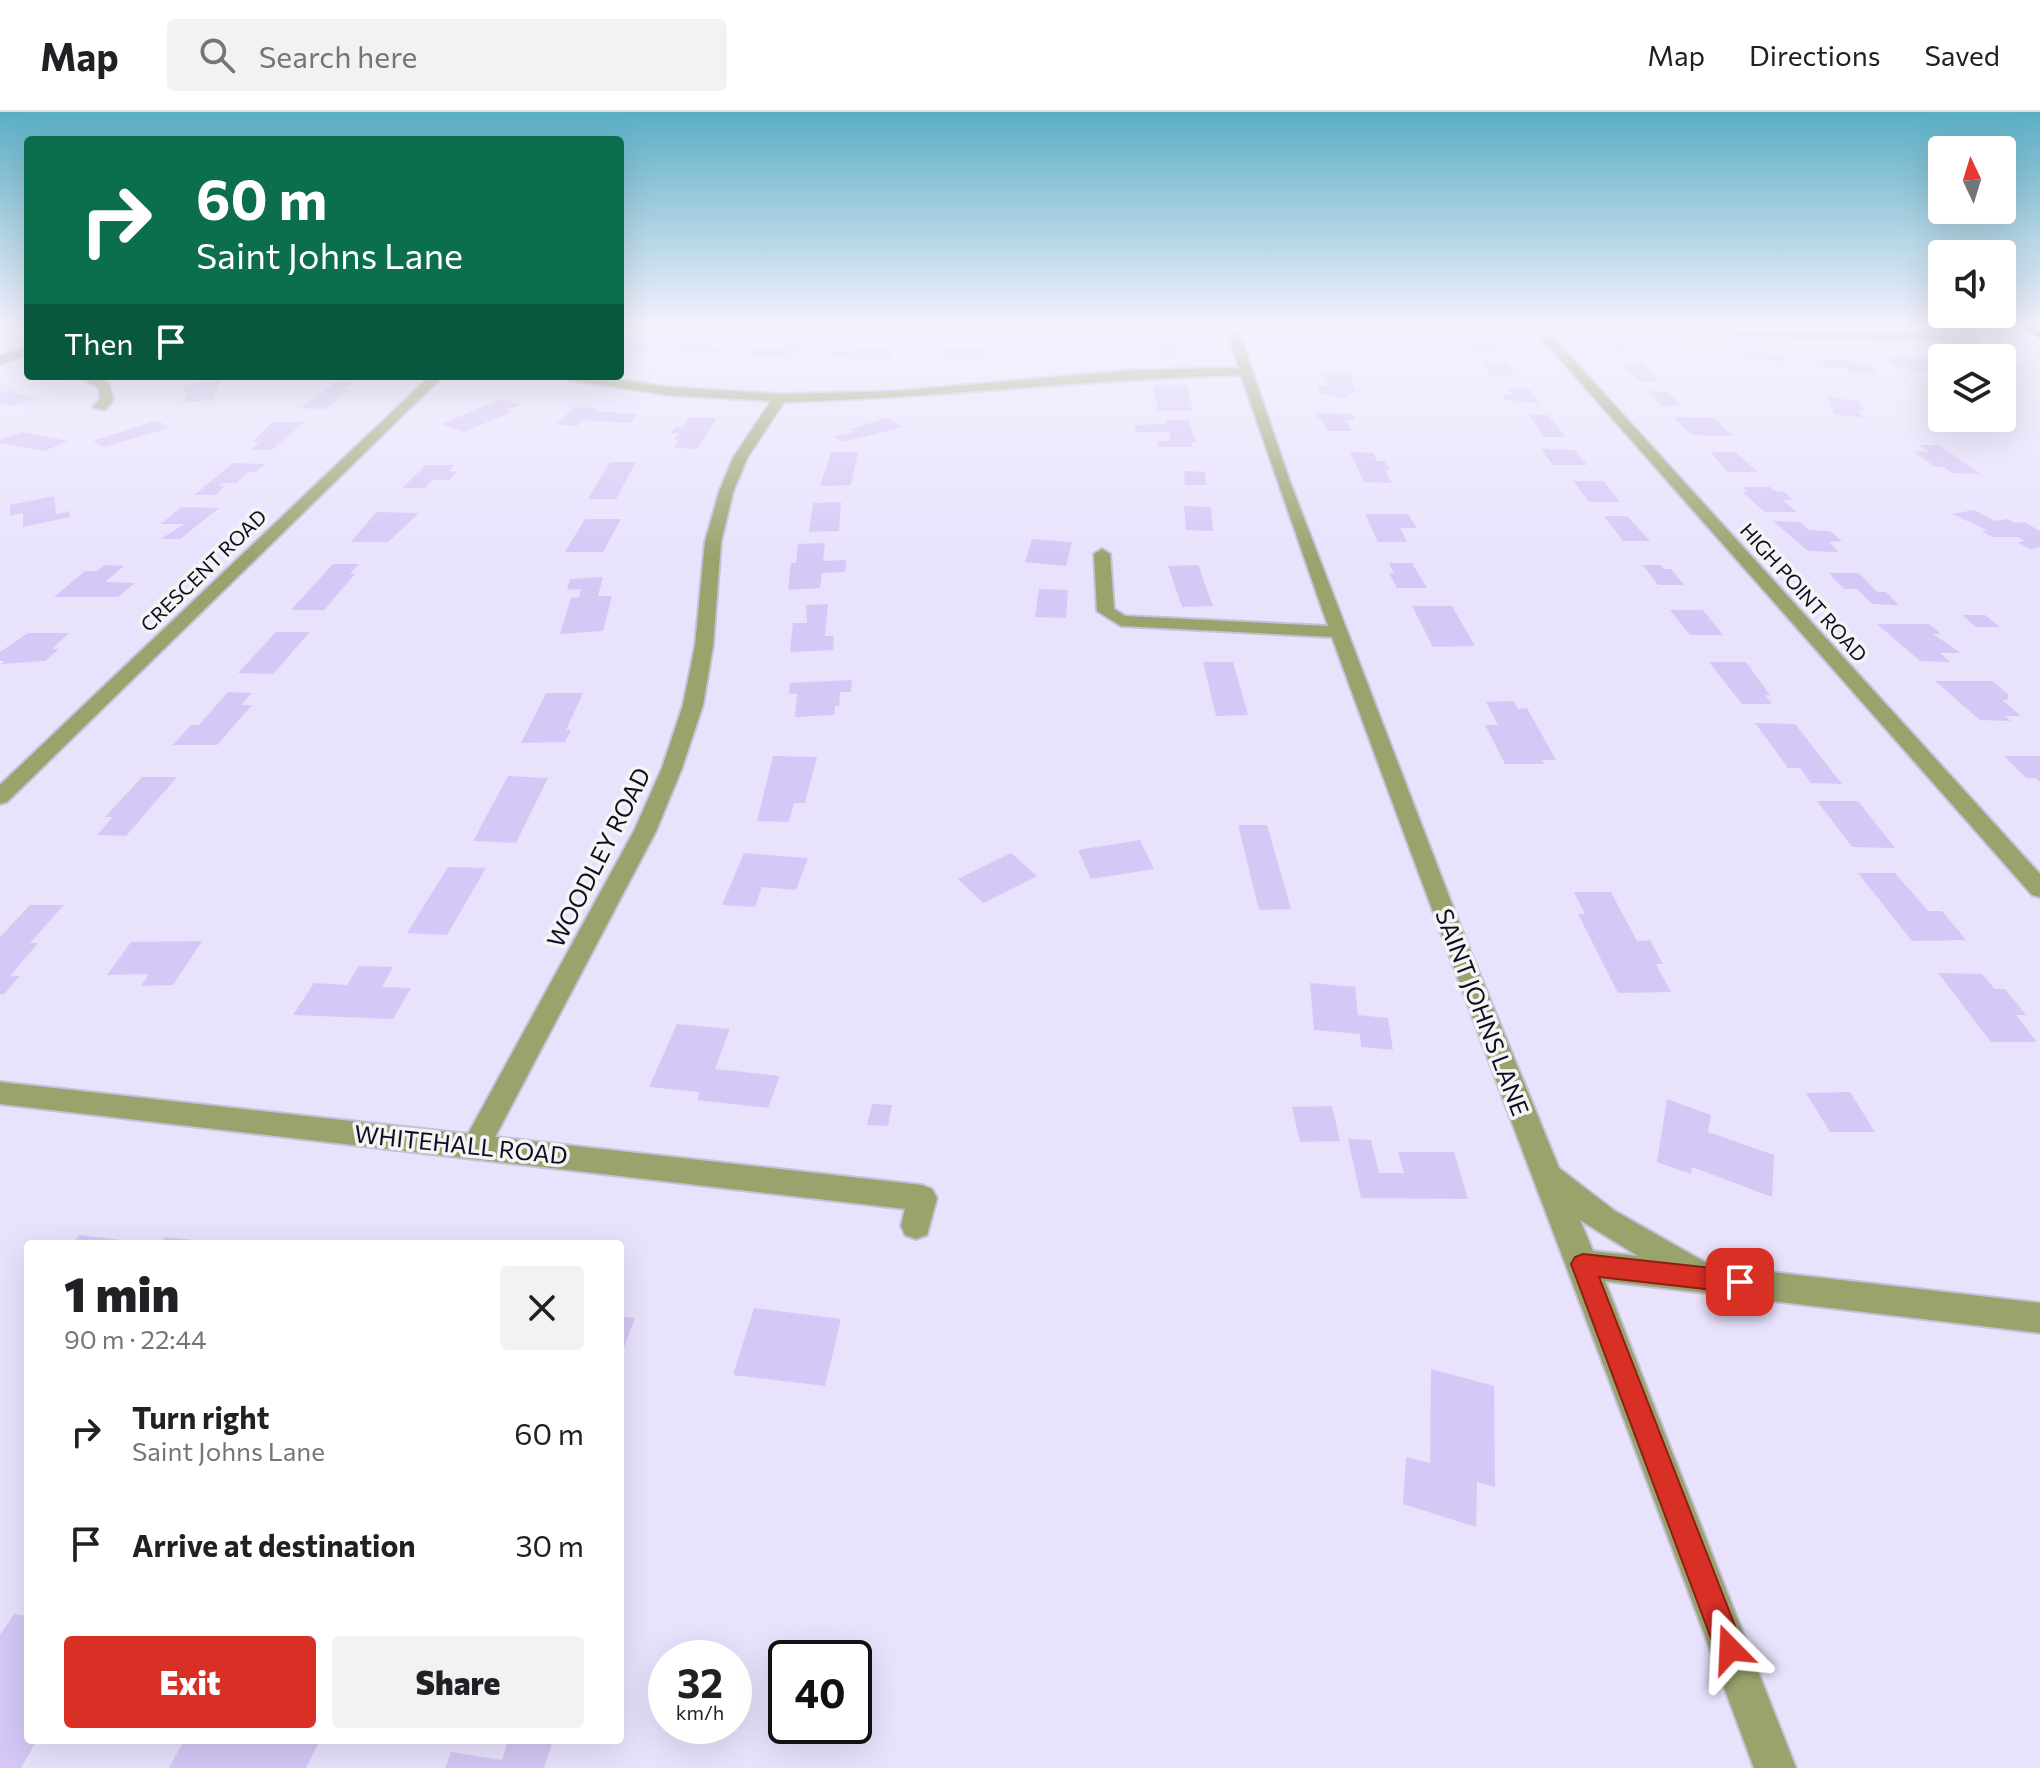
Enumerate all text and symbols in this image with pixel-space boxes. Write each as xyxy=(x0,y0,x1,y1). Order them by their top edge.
search box xyxy=(167,19,727,91)
text: Map xyxy=(40,32,119,79)
icon: search xyxy=(195,33,239,77)
text: Search here xyxy=(259,37,417,74)
text: Map xyxy=(1647,38,1705,72)
text: Directions xyxy=(1749,38,1880,72)
text: Saved xyxy=(1924,38,2000,72)
north arrow xyxy=(1928,136,2016,224)
map controls xyxy=(1928,136,2016,432)
text: 60 m xyxy=(196,163,327,232)
icon: right xyxy=(64,168,168,272)
text: Saint Johns Lane xyxy=(196,232,463,276)
button: sound xyxy=(1928,240,2016,328)
icon: arrive xyxy=(149,320,193,364)
text: Then xyxy=(64,324,133,361)
button: layers xyxy=(1928,344,2016,432)
street label: CRESCENT ROAD xyxy=(135,504,271,636)
street label: HIGH POINT ROAD xyxy=(1736,518,1872,666)
street label: WOODLEY ROAD xyxy=(540,762,656,952)
street label: SAINT JOHNS LANE xyxy=(1430,904,1536,1120)
street label: WHITEHALL ROAD xyxy=(353,1118,569,1170)
pin xyxy=(1706,1248,1774,1316)
icon: arrive xyxy=(1718,1260,1762,1304)
text: 1 min xyxy=(64,1263,179,1322)
button: close xyxy=(500,1266,584,1350)
text: 90 m · 22:44 xyxy=(64,1323,207,1354)
text: Turn right xyxy=(132,1398,269,1435)
icon: right xyxy=(64,1410,108,1454)
text: 60 m xyxy=(514,1414,584,1451)
text: Saint Johns Lane xyxy=(132,1435,325,1466)
icon: arrive xyxy=(64,1522,108,1566)
text: Arrive at destination xyxy=(132,1526,416,1563)
text: 30 m xyxy=(515,1526,584,1563)
position arrow xyxy=(1688,1607,1772,1691)
button: Exit xyxy=(64,1636,316,1728)
button: Share xyxy=(332,1636,584,1728)
speed limit sign: 40 xyxy=(768,1640,872,1744)
text: 32 xyxy=(677,1657,723,1706)
text: km/h xyxy=(676,1700,724,1724)

